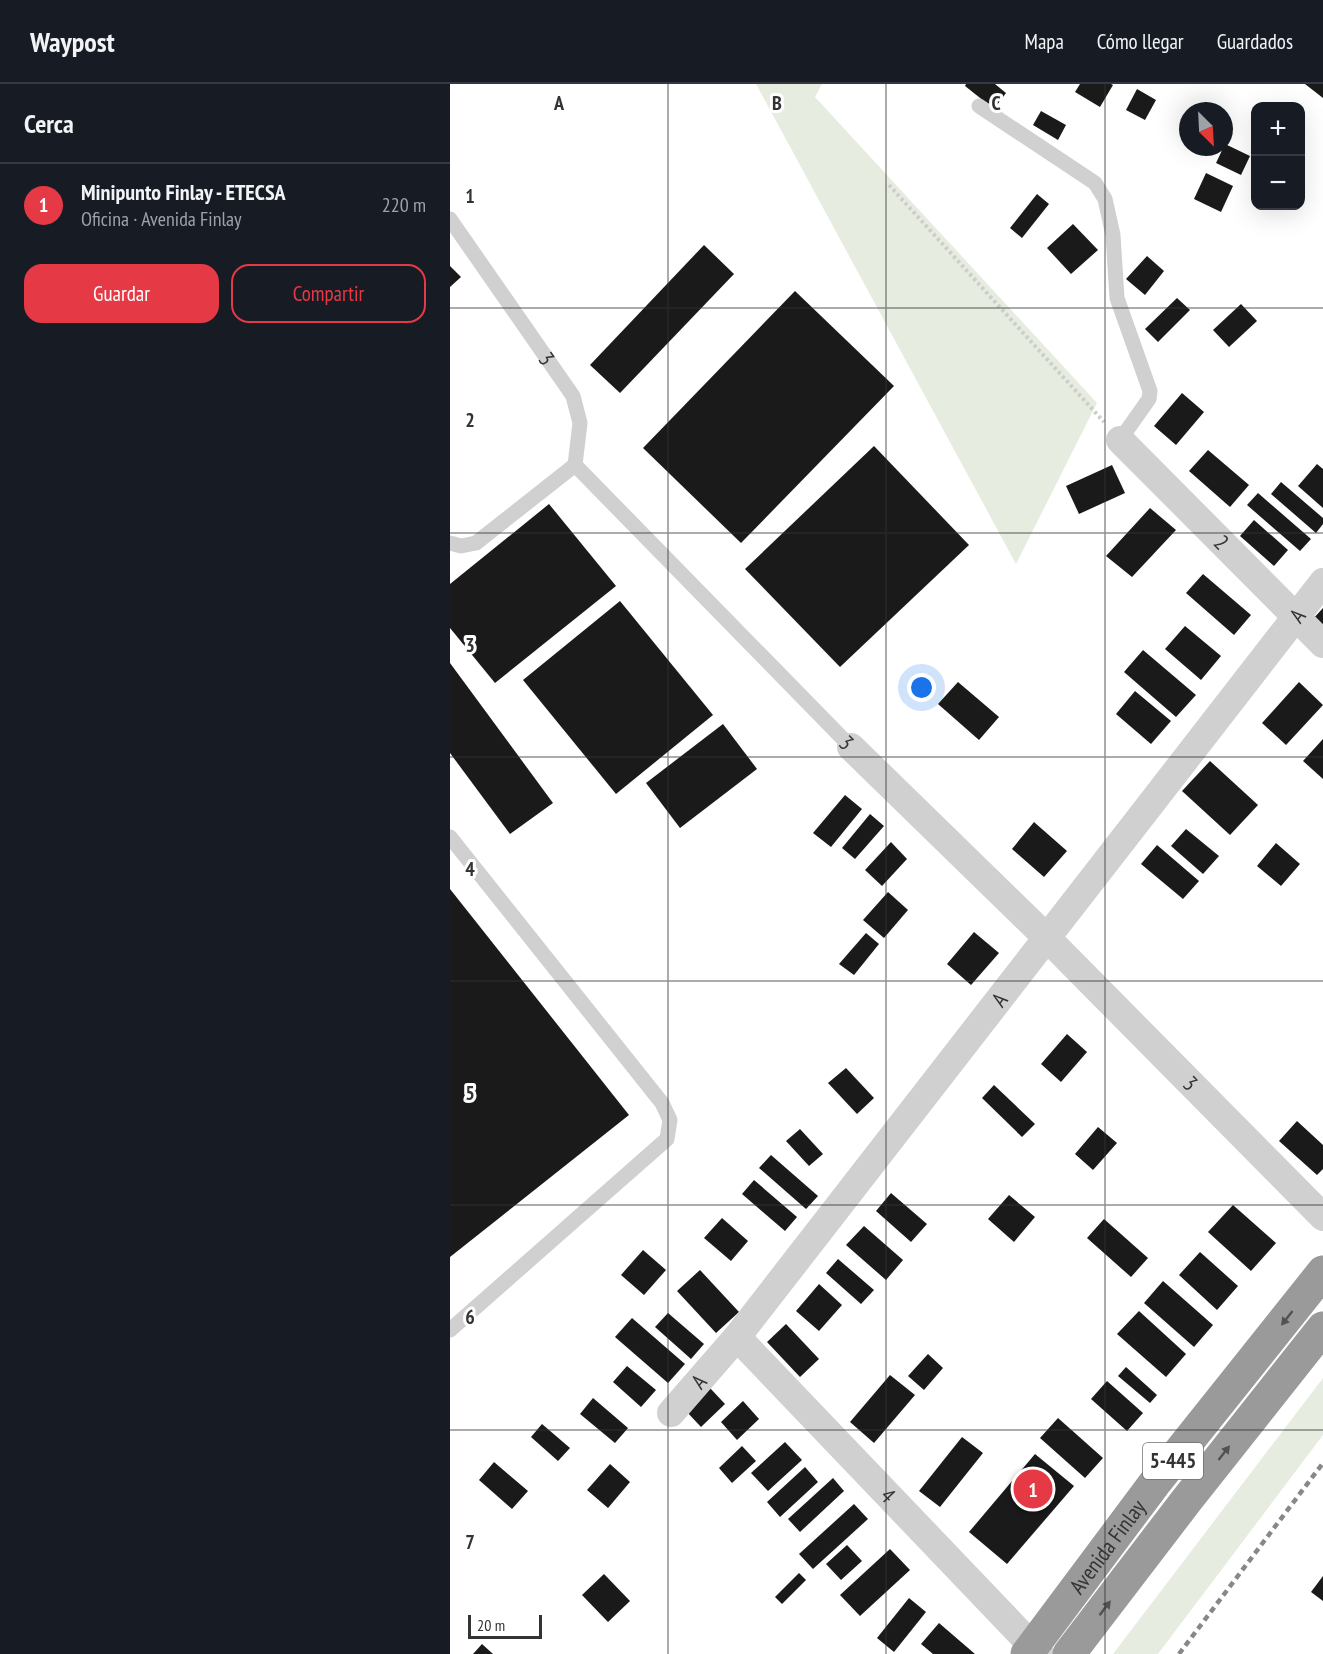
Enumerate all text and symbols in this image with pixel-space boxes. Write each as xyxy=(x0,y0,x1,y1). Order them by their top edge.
text: Waypost xyxy=(30,23,115,60)
text: Mapa xyxy=(1025,28,1064,55)
text: Cómo llegar xyxy=(1097,28,1184,55)
text: Guardados xyxy=(1217,28,1293,55)
text: A xyxy=(553,90,565,116)
text: B xyxy=(772,90,782,116)
text: C xyxy=(991,90,1001,116)
north arrow xyxy=(1179,102,1233,156)
map controls xyxy=(1251,102,1305,210)
button: + xyxy=(1251,102,1305,156)
text: Cerca xyxy=(24,107,74,140)
button: − xyxy=(1251,156,1305,210)
text: Minipunto Finlay - ETECSA xyxy=(81,178,286,206)
text: 1 xyxy=(465,183,475,209)
text: 1 xyxy=(39,192,48,218)
text: 220 m xyxy=(382,192,426,218)
text: Oficina · Avenida Finlay xyxy=(81,206,242,232)
button: Guardar xyxy=(24,264,219,323)
button: Compartir xyxy=(231,264,426,323)
street label: 3 xyxy=(533,347,561,371)
text: 2 xyxy=(465,407,475,433)
street label: 2 xyxy=(1208,529,1235,555)
street label: A xyxy=(1283,602,1312,628)
text: 3 xyxy=(465,632,475,658)
your location xyxy=(907,673,936,702)
street label: 3 xyxy=(833,729,860,756)
text: 4 xyxy=(465,856,475,882)
street label: A xyxy=(985,986,1014,1012)
street label: 3 xyxy=(1177,1070,1204,1097)
text: 5 xyxy=(465,1080,475,1106)
text: 6 xyxy=(465,1304,475,1330)
one-way arrow xyxy=(1280,1310,1293,1326)
street label: A xyxy=(685,1368,713,1394)
road number: 5-445 xyxy=(1143,1443,1203,1479)
one-way arrow xyxy=(1217,1446,1229,1461)
pin: 1 xyxy=(1014,1466,1052,1512)
street label: 4 xyxy=(875,1482,902,1509)
street label: Avenida Finlay xyxy=(1063,1493,1152,1599)
text: 7 xyxy=(465,1529,475,1555)
one-way arrow xyxy=(1098,1600,1110,1615)
scale bar xyxy=(468,1612,542,1640)
text: 20 m xyxy=(477,1615,505,1635)

